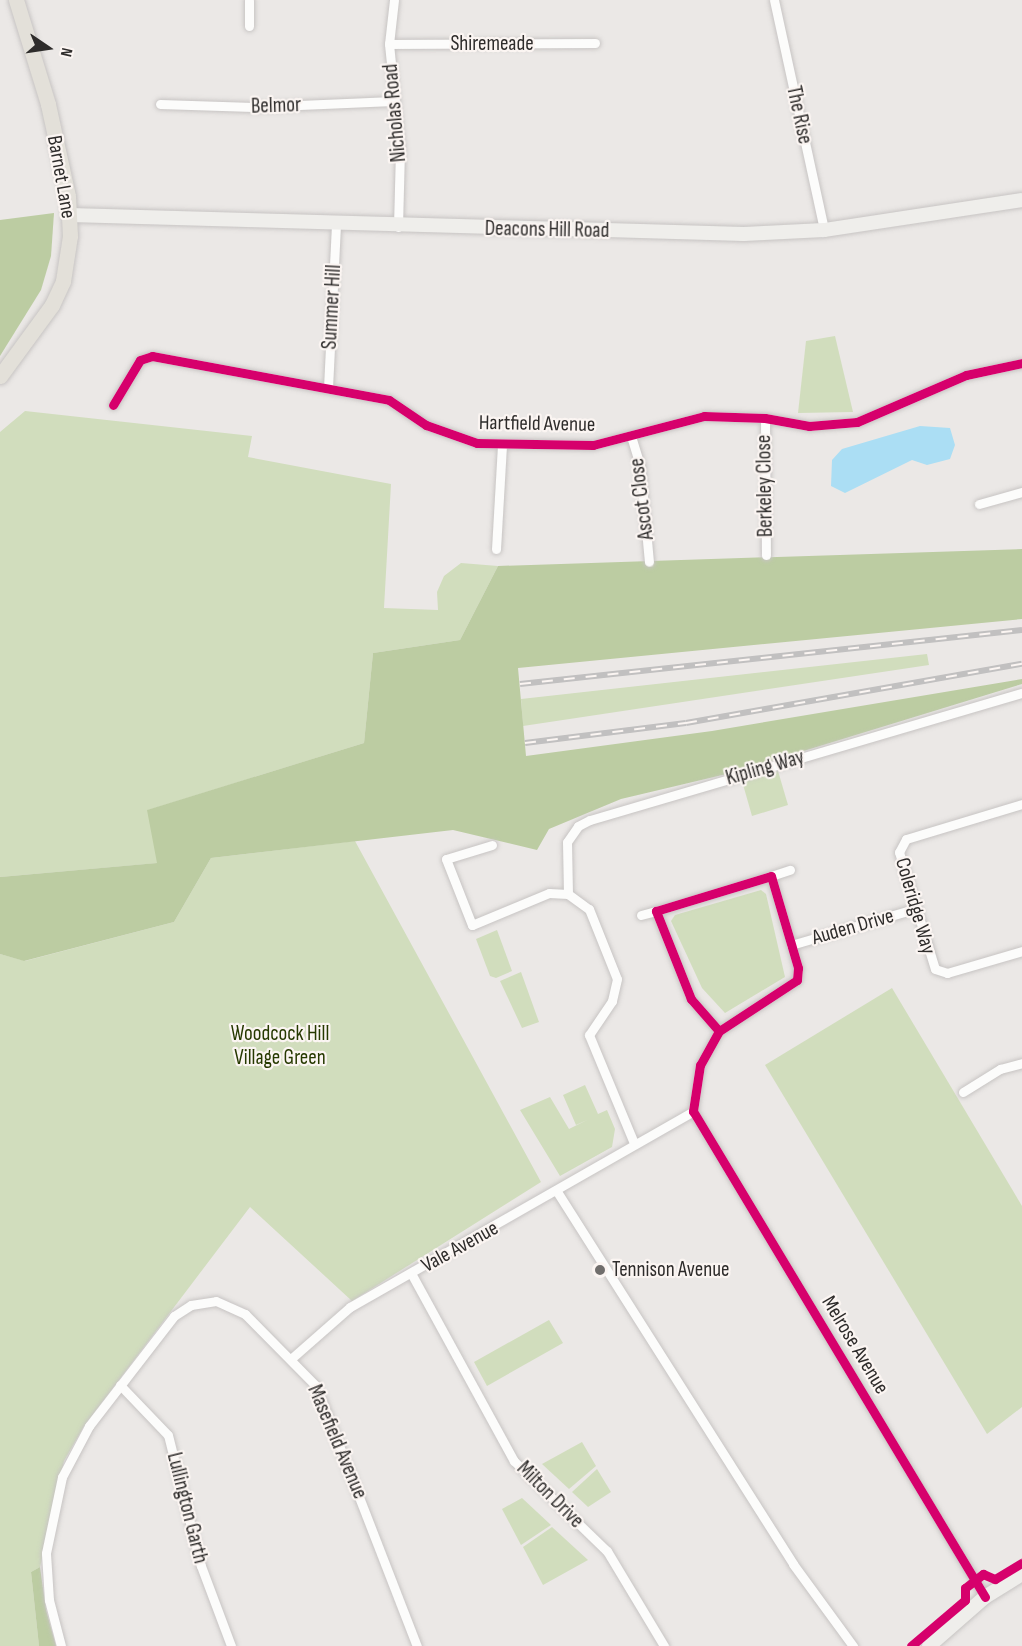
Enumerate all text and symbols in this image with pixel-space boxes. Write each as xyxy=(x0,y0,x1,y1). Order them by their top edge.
north arrow xyxy=(18,18,78,78)
street label: Shiremeade xyxy=(450,31,534,57)
text: N xyxy=(56,46,76,58)
street label: Nicholas Road xyxy=(378,63,412,163)
street label: The Rise xyxy=(781,84,817,146)
street label: Belmor xyxy=(251,93,301,119)
street label: Barnet Lane xyxy=(41,133,81,221)
street label: Deacons Hill Road xyxy=(485,216,609,244)
street label: Summer Hill xyxy=(317,264,347,350)
street label: Hartfield Avenue xyxy=(479,410,595,438)
street label: Berkeley Close xyxy=(752,435,778,537)
street label: Ascot Close xyxy=(624,457,660,541)
street label: Kipling Way xyxy=(723,745,807,791)
street label: Coleridge Way xyxy=(889,855,941,957)
street label: Auden Drive xyxy=(809,903,897,951)
park label: Woodcock Hill Village Green xyxy=(231,1021,329,1071)
street label: Vale Avenue xyxy=(417,1216,503,1278)
place label: Tennison Avenue xyxy=(612,1257,729,1283)
marker: Tennison Avenue xyxy=(593,1263,607,1277)
street label: Melrose Avenue xyxy=(816,1291,894,1399)
street label: Masefield Avenue xyxy=(302,1381,372,1503)
street label: Lullington Garth xyxy=(161,1450,213,1566)
street label: Milton Drive xyxy=(511,1456,589,1534)

